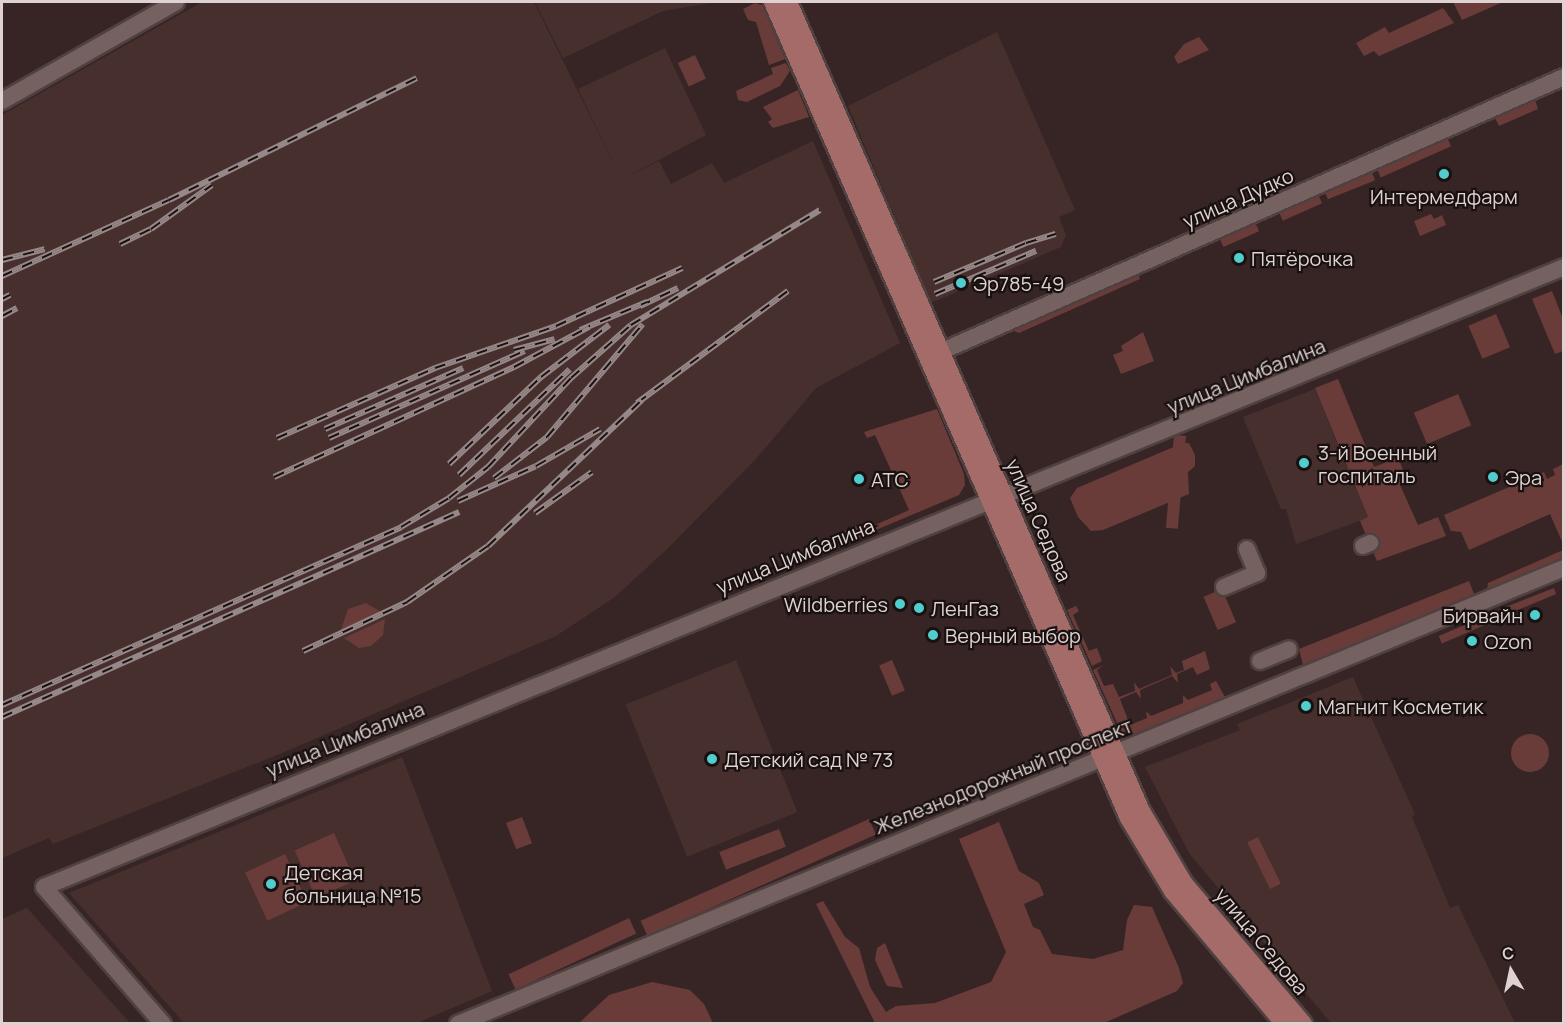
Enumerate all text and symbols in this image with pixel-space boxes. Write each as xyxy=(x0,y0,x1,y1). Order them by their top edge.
street label: улица Дудко xyxy=(1179,163,1297,233)
marker: Интермедфарм xyxy=(1437,167,1451,181)
place label: Интермедфарм xyxy=(1370,184,1518,208)
place label: Пятёрочка xyxy=(1251,246,1353,270)
marker: Пятёрочка xyxy=(1232,251,1246,265)
place label: Эр785-49 xyxy=(973,271,1064,295)
marker: Эр785-49 xyxy=(954,276,968,290)
street label: улица Цимбалина xyxy=(1163,333,1329,419)
place label: 3-й Военный госпиталь xyxy=(1318,440,1437,487)
marker: 3-й Военный госпиталь xyxy=(1295,454,1313,472)
street label: улица Седова xyxy=(1001,455,1077,585)
place label: Эра xyxy=(1505,465,1542,489)
place label: АТС xyxy=(871,467,909,491)
marker: Эра xyxy=(1486,470,1500,484)
marker: АТС xyxy=(852,472,866,486)
street label: улица Цимбалина xyxy=(712,513,878,599)
place label: Wildberries xyxy=(784,592,888,616)
place label: ЛенГаз xyxy=(931,596,999,620)
marker: Wildberries xyxy=(893,597,907,611)
marker: ЛенГаз xyxy=(912,601,926,615)
place label: Бирвайн xyxy=(1443,603,1523,627)
marker: Бирвайн xyxy=(1528,608,1542,622)
place label: Верный выбор xyxy=(945,623,1081,647)
marker: Верный выбор xyxy=(926,628,940,642)
place label: Ozon xyxy=(1484,629,1532,653)
marker: Ozon xyxy=(1465,634,1479,648)
place label: Магнит Косметик xyxy=(1318,694,1483,718)
street label: улица Цимбалина xyxy=(262,696,428,782)
marker: Магнит Косметик xyxy=(1299,699,1313,713)
street label: Железнодорожный проспект xyxy=(870,713,1136,839)
place label: Детский сад № 73 xyxy=(724,747,893,771)
marker: Детский сад № 73 xyxy=(705,752,719,766)
place label: Детская больница №15 xyxy=(284,861,422,908)
marker: Детская больница №15 xyxy=(262,875,280,893)
street label: улица Седова xyxy=(1210,883,1314,999)
north arrow xyxy=(1481,941,1541,1001)
text: С xyxy=(1501,941,1516,965)

